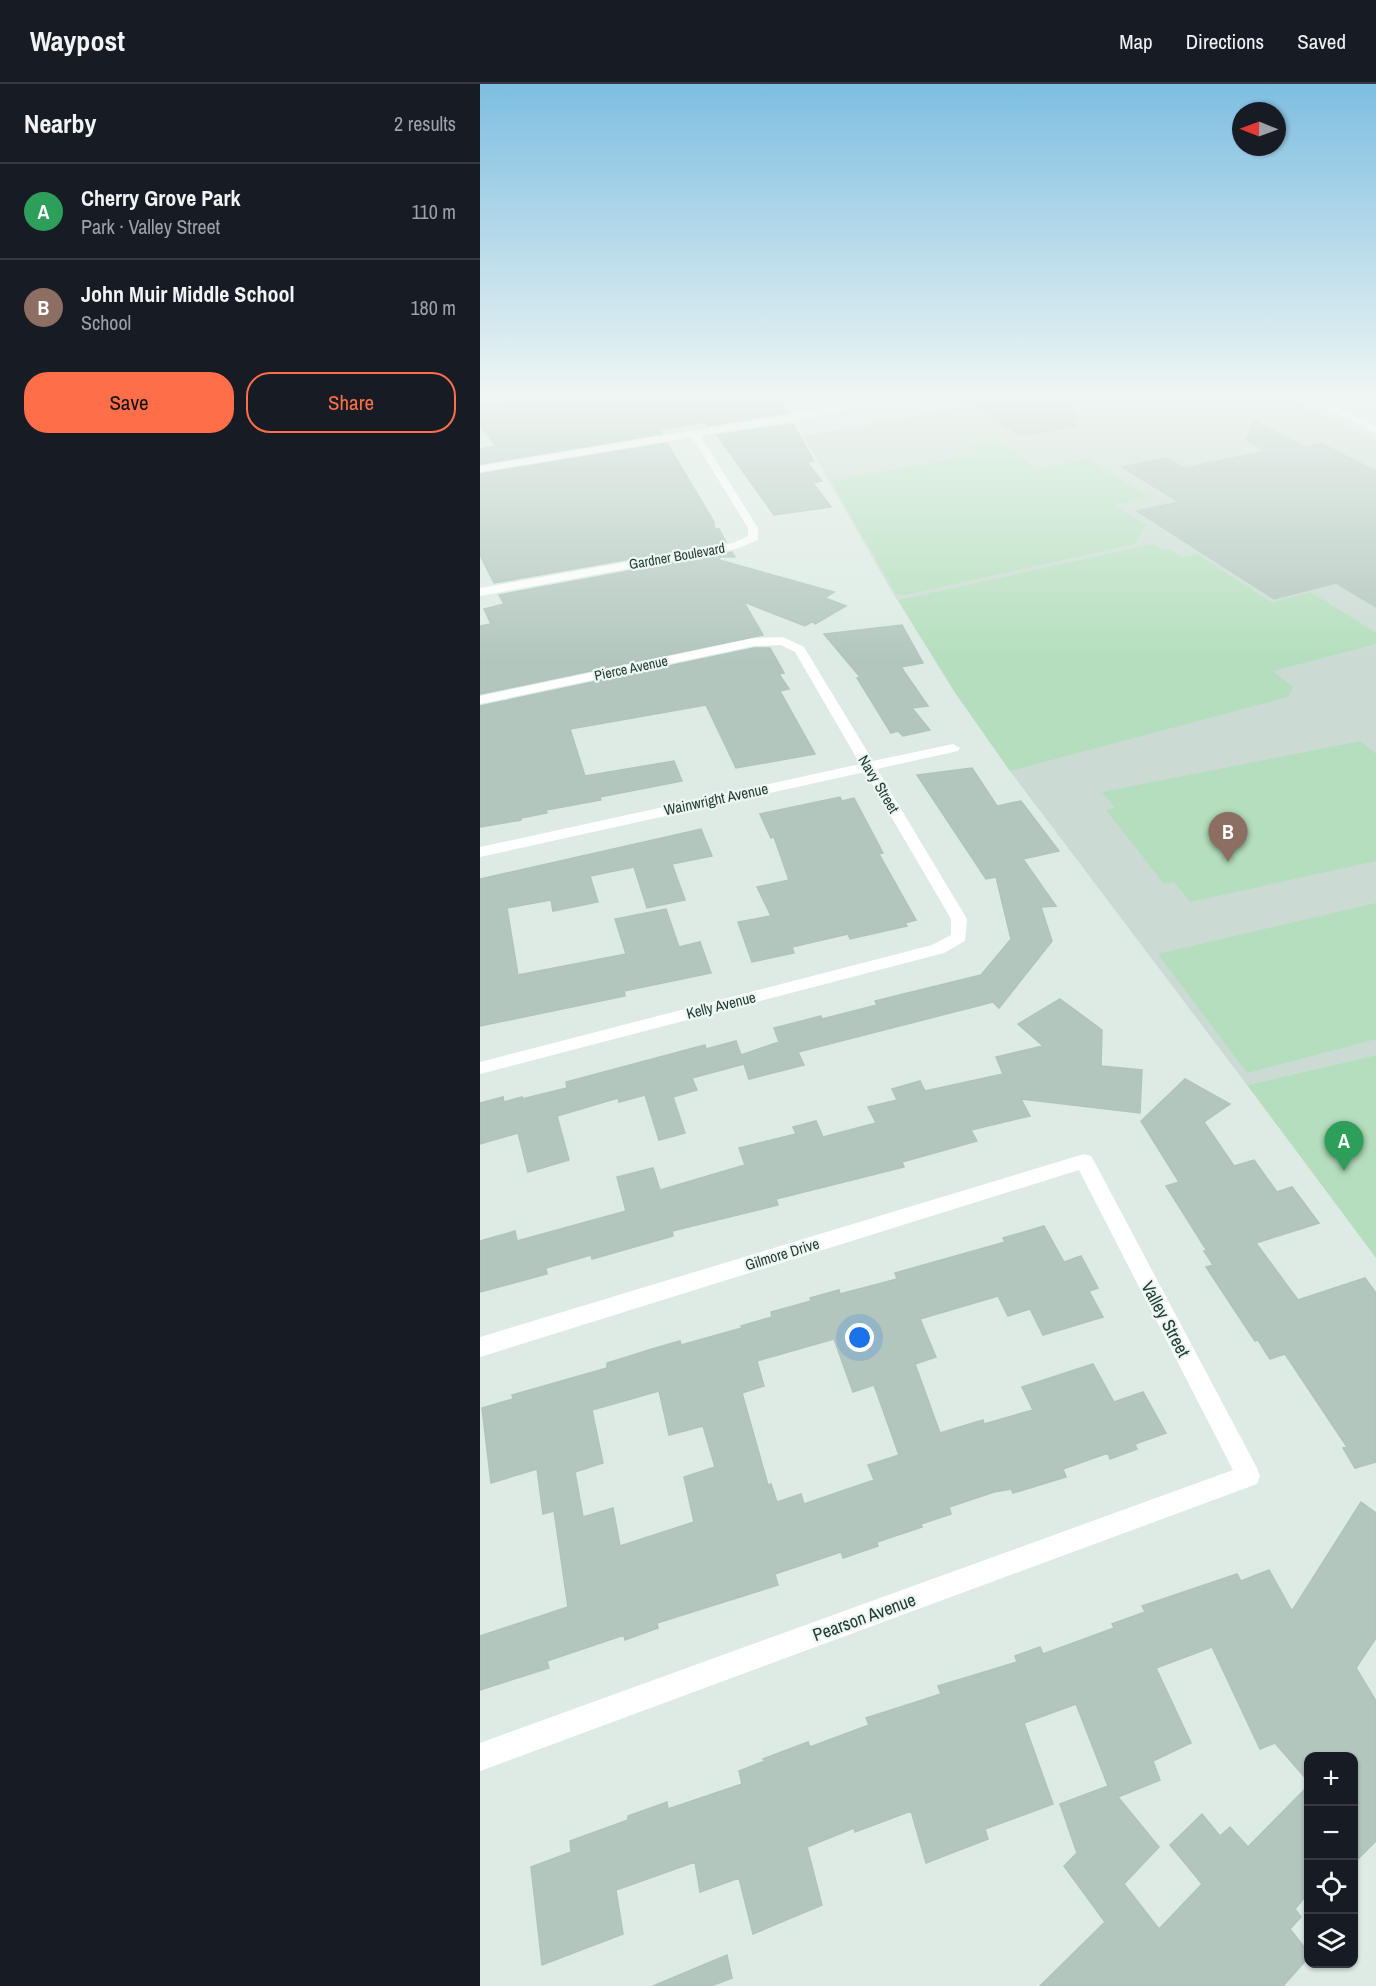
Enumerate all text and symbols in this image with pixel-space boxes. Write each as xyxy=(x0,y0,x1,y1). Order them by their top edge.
text: Waypost xyxy=(30,22,125,60)
text: Map xyxy=(1119,27,1153,56)
text: Directions xyxy=(1186,27,1264,56)
text: Saved xyxy=(1297,27,1346,56)
north arrow xyxy=(1232,102,1286,156)
text: Nearby xyxy=(24,106,96,141)
text: 2 results xyxy=(394,110,456,137)
text: Cherry Grove Park xyxy=(81,183,240,213)
text: A xyxy=(38,198,49,225)
text: 110 m xyxy=(412,198,456,225)
text: Park · Valley Street xyxy=(81,213,220,240)
text: John Muir Middle School xyxy=(81,279,295,309)
text: B xyxy=(38,294,49,321)
text: 180 m xyxy=(410,294,456,321)
text: School xyxy=(81,309,131,336)
button: Save xyxy=(24,372,234,433)
button: Share xyxy=(246,372,456,433)
street label: Gardner Boulevard xyxy=(628,539,726,573)
street label: Pierce Avenue xyxy=(593,651,669,685)
street label: Navy Street xyxy=(853,751,905,817)
street label: Wainwright Avenue xyxy=(662,778,770,820)
pin: B xyxy=(1208,812,1248,862)
street label: Kelly Avenue xyxy=(684,986,758,1024)
pin: A xyxy=(1324,1122,1364,1171)
street label: Gilmore Drive xyxy=(742,1233,822,1275)
street label: Valley Street xyxy=(1136,1277,1196,1361)
your location xyxy=(845,1323,874,1352)
street label: Pearson Avenue xyxy=(809,1587,919,1647)
map controls xyxy=(1304,1752,1358,1968)
button: + xyxy=(1304,1752,1358,1806)
button: − xyxy=(1304,1806,1358,1860)
button: locate xyxy=(1304,1860,1358,1914)
button: layers xyxy=(1304,1914,1358,1968)

